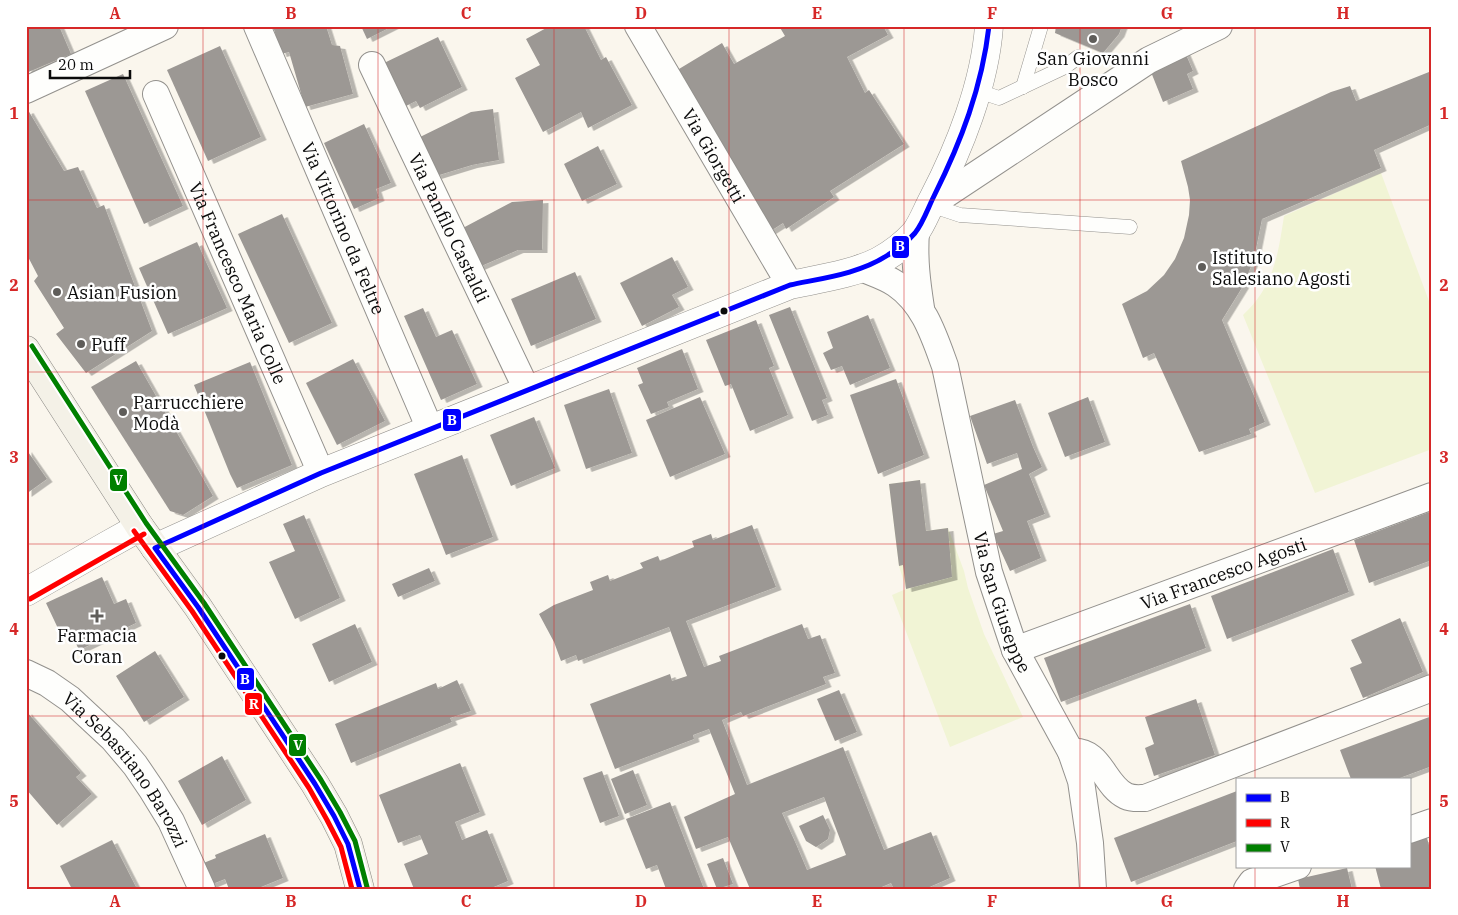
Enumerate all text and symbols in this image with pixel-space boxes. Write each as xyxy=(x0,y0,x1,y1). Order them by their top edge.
text: A xyxy=(109,3,121,23)
text: B xyxy=(285,3,297,23)
text: C xyxy=(461,3,471,23)
text: D xyxy=(635,3,647,23)
text: E xyxy=(812,3,822,23)
text: F xyxy=(987,3,997,23)
text: G xyxy=(1161,3,1173,23)
text: H xyxy=(1337,3,1350,23)
marker: San Giovanni Bosco xyxy=(1087,33,1099,45)
place label: San Giovanni Bosco xyxy=(1037,47,1150,91)
scale bar xyxy=(50,48,130,80)
text: 20 m xyxy=(58,55,94,74)
text: 1 xyxy=(9,103,19,123)
text: 1 xyxy=(1439,103,1449,123)
street label: Via Giorgetti xyxy=(677,104,751,207)
street label: Via Vittorino da Feltre xyxy=(297,138,391,318)
street label: Via Panfilo Castaldi xyxy=(404,149,495,306)
street label: Via Francesco Maria Colle xyxy=(184,178,292,387)
line badge: B xyxy=(891,235,910,259)
text: B xyxy=(895,237,905,255)
place label: Istituto Salesiano Agosti xyxy=(1212,246,1351,290)
marker: Istituto Salesiano Agosti xyxy=(1196,261,1208,273)
text: 2 xyxy=(9,275,19,295)
text: 2 xyxy=(1439,275,1449,295)
place label: Asian Fusion xyxy=(67,281,177,304)
marker: Asian Fusion xyxy=(51,286,63,298)
unlabelled marker xyxy=(719,306,729,316)
place label: Puff xyxy=(91,333,128,356)
marker: Puff xyxy=(75,338,87,350)
place label: Parrucchiere Modà xyxy=(133,391,244,435)
marker: Parrucchiere Modà xyxy=(117,406,129,418)
line badge: B xyxy=(442,408,462,432)
text: B xyxy=(447,411,457,429)
text: 3 xyxy=(9,447,19,467)
text: 3 xyxy=(1439,447,1449,467)
line badge: V xyxy=(109,468,128,492)
text: V xyxy=(113,471,123,489)
street label: Via San Giuseppe xyxy=(969,529,1037,677)
street label: Via Francesco Agosti xyxy=(1137,532,1310,614)
marker: Farmacia Coran xyxy=(91,610,103,622)
text: 4 xyxy=(9,619,19,639)
text: 4 xyxy=(1439,619,1449,639)
place label: Farmacia Coran xyxy=(57,624,137,668)
unlabelled marker xyxy=(217,651,227,661)
line badge: B xyxy=(236,667,255,691)
text: B xyxy=(240,670,250,688)
street label: Via Sebastiano Barozzi xyxy=(58,687,193,851)
line badge: R xyxy=(244,692,263,716)
text: R xyxy=(249,695,260,713)
line badge: V xyxy=(288,733,307,757)
text: V xyxy=(293,736,303,754)
legend xyxy=(1236,778,1410,868)
text: B xyxy=(1280,787,1290,806)
text: 5 xyxy=(9,791,19,811)
text: 5 xyxy=(1439,791,1449,811)
text: R xyxy=(1280,813,1290,832)
text: V xyxy=(1280,837,1290,856)
text: A xyxy=(109,891,121,911)
text: B xyxy=(285,891,297,911)
text: C xyxy=(461,891,471,911)
text: D xyxy=(635,891,647,911)
text: E xyxy=(812,891,822,911)
text: F xyxy=(987,891,997,911)
text: G xyxy=(1161,891,1173,911)
text: H xyxy=(1337,891,1350,911)

